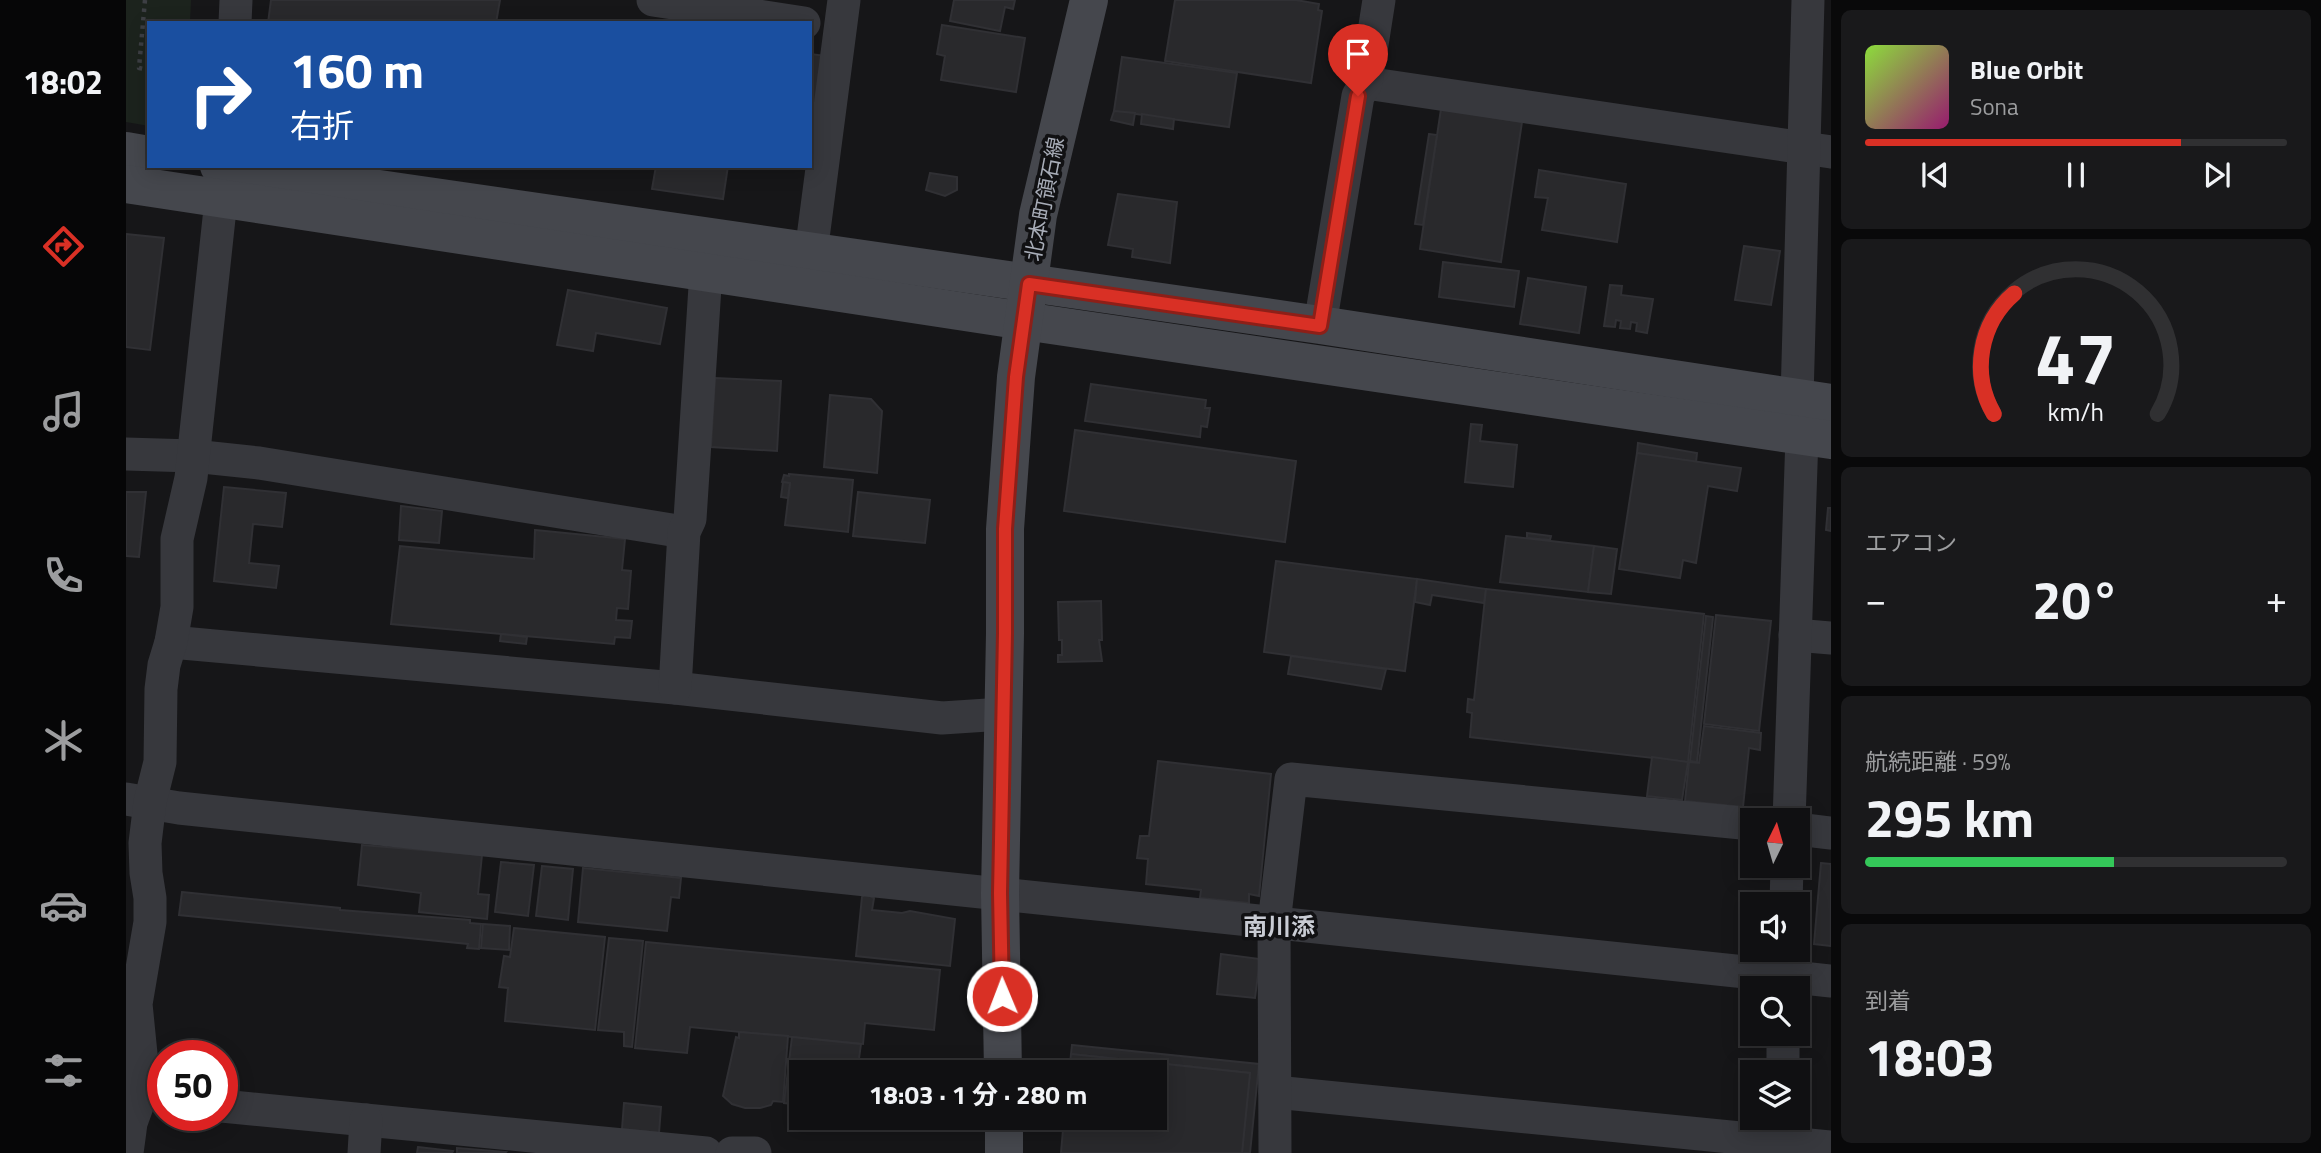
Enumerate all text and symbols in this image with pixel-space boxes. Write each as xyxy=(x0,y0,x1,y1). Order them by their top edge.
pin xyxy=(1328,24,1388,96)
text: 160 m xyxy=(290,32,424,107)
icon: arrive xyxy=(1339,35,1377,73)
icon: right xyxy=(175,49,266,140)
text: Blue Orbit xyxy=(1970,50,2083,89)
text: 18:02 xyxy=(23,58,103,106)
text: Sona xyxy=(1970,89,2018,124)
text: 右折 xyxy=(290,101,354,149)
street label: 北本町領石線 xyxy=(1016,134,1072,264)
icon: previous xyxy=(1916,156,1954,194)
icon: pause xyxy=(2057,156,2095,194)
icon: next xyxy=(2198,156,2236,194)
icon: directions xyxy=(39,222,88,271)
text: 47 xyxy=(2035,302,2117,412)
icon: music xyxy=(39,387,88,436)
text: km/h xyxy=(2048,393,2104,431)
text: エアコン xyxy=(1865,525,1957,560)
icon: phone xyxy=(39,551,88,600)
text: 20° xyxy=(2032,560,2120,639)
text: − xyxy=(1865,570,1886,628)
text: + xyxy=(2266,570,2287,628)
icon: climate xyxy=(39,716,88,765)
text: 航続距離 · 59% xyxy=(1865,744,2011,779)
text: 295 km xyxy=(1865,778,2034,857)
north arrow xyxy=(1740,808,1810,878)
map controls xyxy=(1740,808,1810,1130)
icon: car xyxy=(39,881,88,930)
button: sound xyxy=(1740,892,1810,962)
district label: 南川添 xyxy=(1243,908,1315,944)
position arrow xyxy=(965,959,1039,1033)
button: search xyxy=(1740,976,1810,1046)
text: 到着 xyxy=(1865,983,1911,1018)
text: 18:03 xyxy=(1865,1017,1995,1096)
speed limit sign: 50 xyxy=(147,1040,238,1131)
icon: filters xyxy=(39,1046,88,1095)
button: layers xyxy=(1740,1060,1810,1130)
text: 18:03 · 1 分 · 280 m xyxy=(869,1075,1087,1114)

